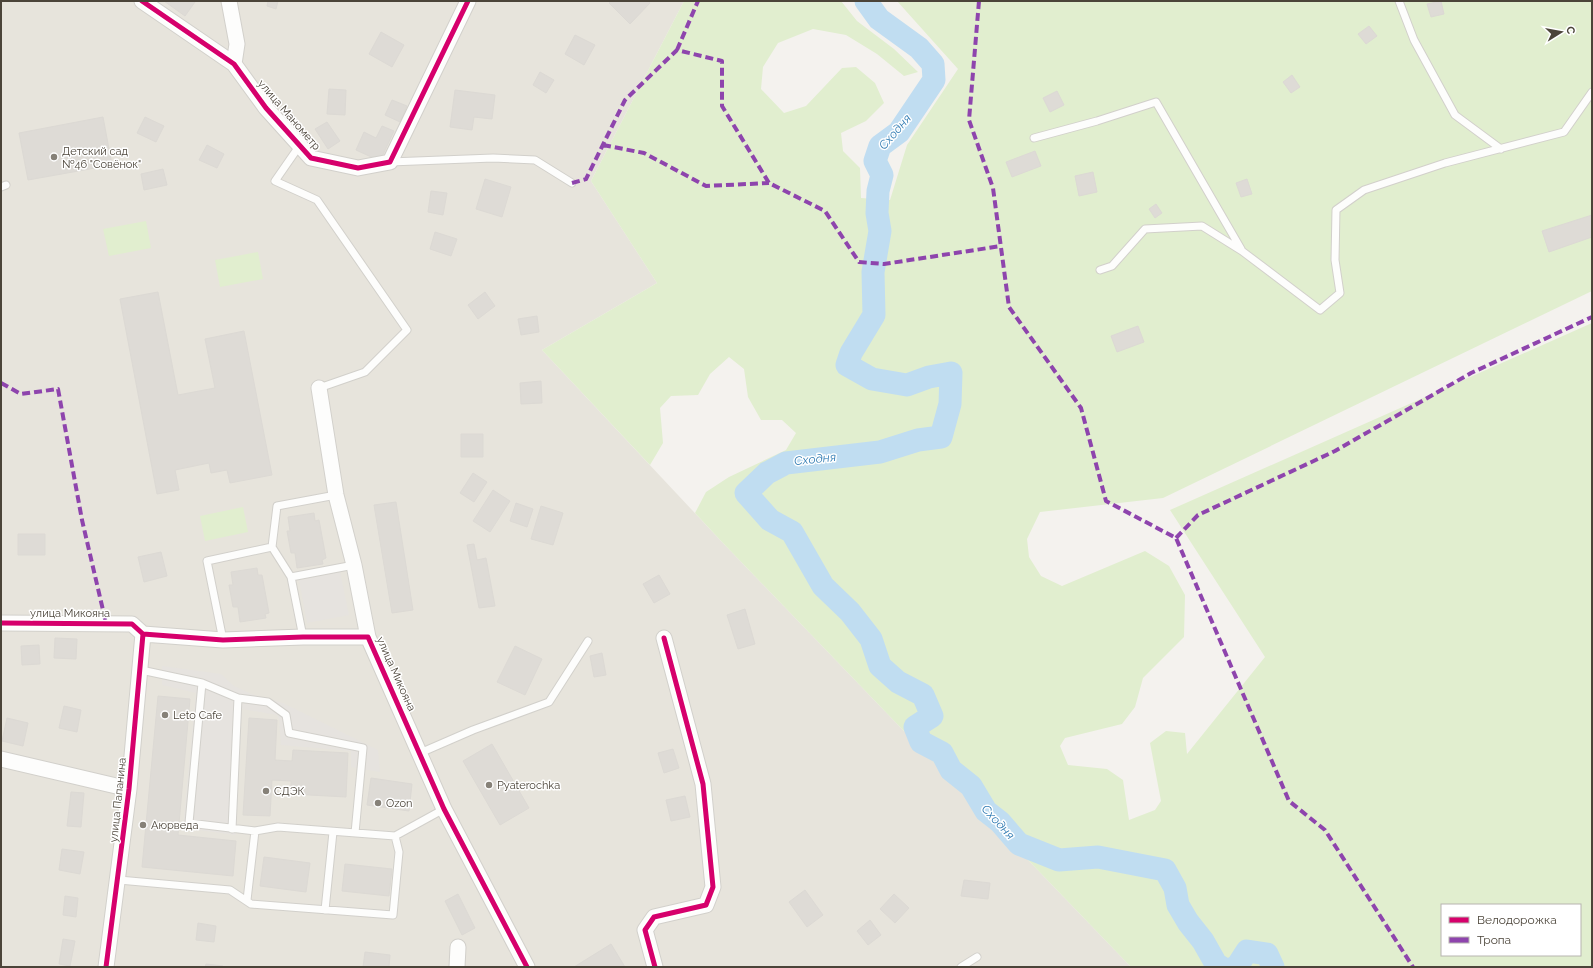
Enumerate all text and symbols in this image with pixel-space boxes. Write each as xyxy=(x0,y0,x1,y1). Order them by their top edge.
north arrow xyxy=(1541,12,1581,52)
text: С xyxy=(1563,25,1578,36)
street label: улица Манометр xyxy=(255,77,323,153)
water label: Сходня xyxy=(876,111,914,152)
place label: Детский сад №46 "Совёнок" xyxy=(62,145,141,171)
marker: Детский сад №46 "Совёнок" xyxy=(49,152,59,162)
water label: Сходня xyxy=(793,450,837,468)
street label: улица Микояна xyxy=(30,607,110,620)
street label: улица Микояна xyxy=(374,635,418,713)
place label: Leto Cafe xyxy=(173,709,223,722)
marker: Leto Cafe xyxy=(160,710,170,720)
street label: улица Папанина xyxy=(107,757,129,843)
place label: Pyaterochka xyxy=(497,779,560,792)
marker: Pyaterochka xyxy=(484,780,494,790)
place label: СДЭК xyxy=(274,785,305,798)
marker: СДЭК xyxy=(261,786,271,796)
place label: Ozon xyxy=(386,797,413,810)
marker: Ozon xyxy=(373,798,383,808)
water label: Сходня xyxy=(979,802,1018,843)
place label: Аюрведа xyxy=(151,819,199,832)
marker: Аюрведа xyxy=(138,820,148,830)
legend xyxy=(1441,904,1581,956)
text: Велодорожка xyxy=(1477,913,1557,927)
text: Тропа xyxy=(1477,933,1511,947)

